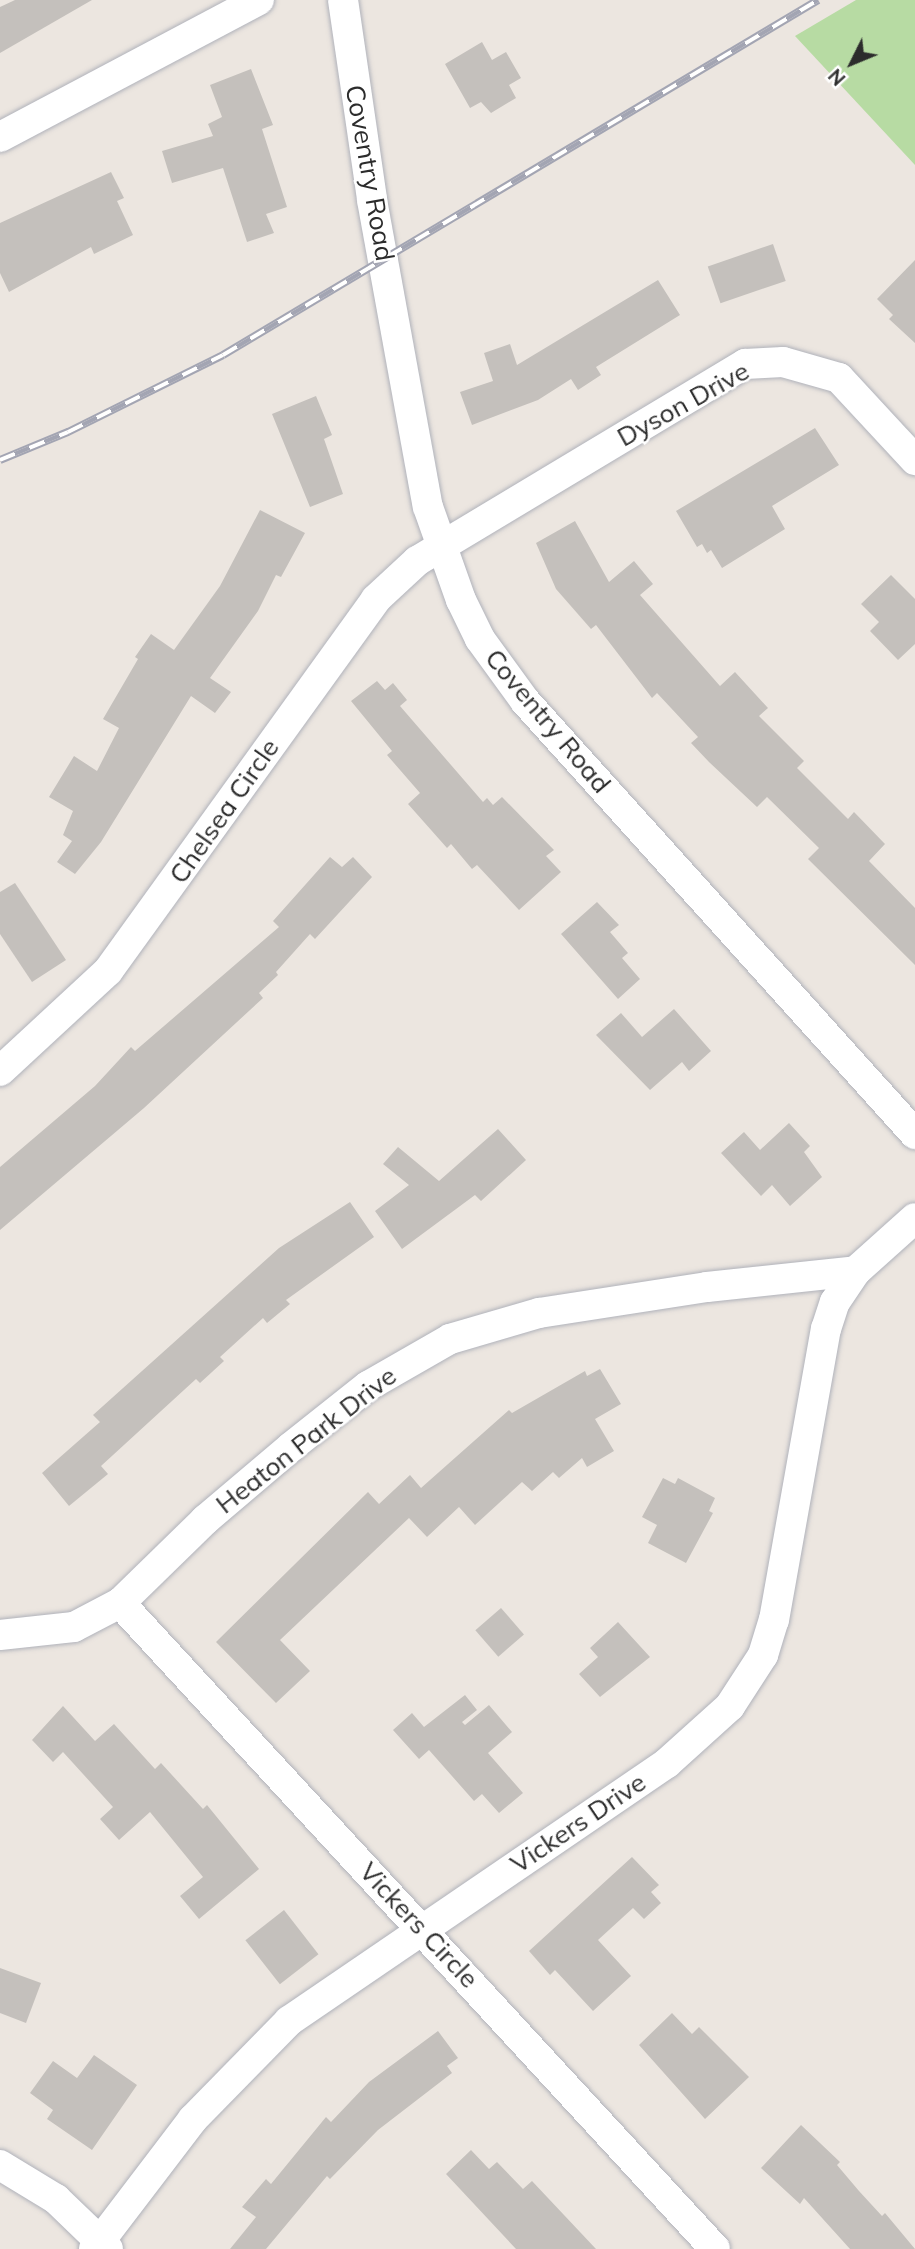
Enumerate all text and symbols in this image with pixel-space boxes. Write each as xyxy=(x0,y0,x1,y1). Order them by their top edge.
north arrow xyxy=(817,28,887,98)
text: N xyxy=(823,64,850,91)
street label: Coventry Road xyxy=(339,83,401,263)
street label: Dyson Drive xyxy=(612,355,754,453)
street label: Coventry Road xyxy=(479,643,617,799)
street label: Chelsea Circle xyxy=(163,733,285,889)
street label: Heaton Park Drive xyxy=(210,1360,402,1520)
street label: Vickers Drive xyxy=(505,1766,651,1880)
street label: Vickers Circle xyxy=(353,1856,485,1994)

